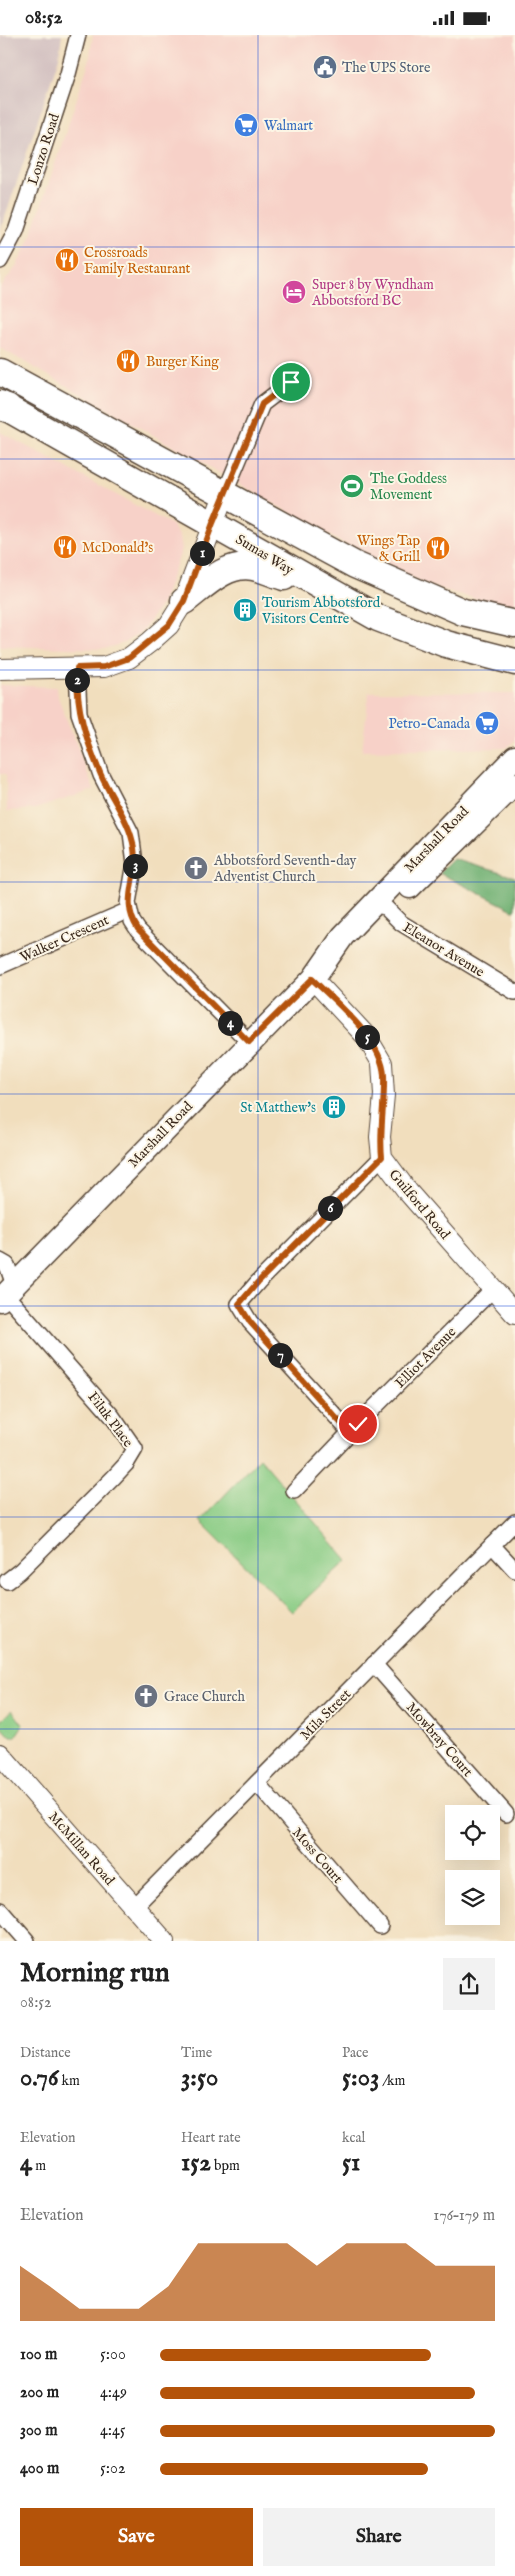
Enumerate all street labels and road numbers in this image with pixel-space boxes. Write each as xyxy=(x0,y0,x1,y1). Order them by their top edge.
street label: Lonzo Road xyxy=(24,111,64,187)
street label: Sumas Way xyxy=(232,531,297,579)
street label: Marshall Road xyxy=(401,802,473,877)
street label: Walker Crescent xyxy=(17,911,112,967)
street label: Eleanor Avenue xyxy=(399,918,488,982)
street label: Marshall Road xyxy=(125,1097,197,1172)
street label: Guilford Road xyxy=(385,1166,454,1244)
street label: Elliot Avenue xyxy=(391,1323,460,1392)
street label: Filuk Place xyxy=(84,1388,137,1451)
street label: Mila Street xyxy=(296,1685,355,1744)
street label: Mowbray Court xyxy=(402,1699,477,1781)
street label: McMillan Road xyxy=(44,1808,119,1890)
street label: Moss Court xyxy=(288,1824,347,1887)

